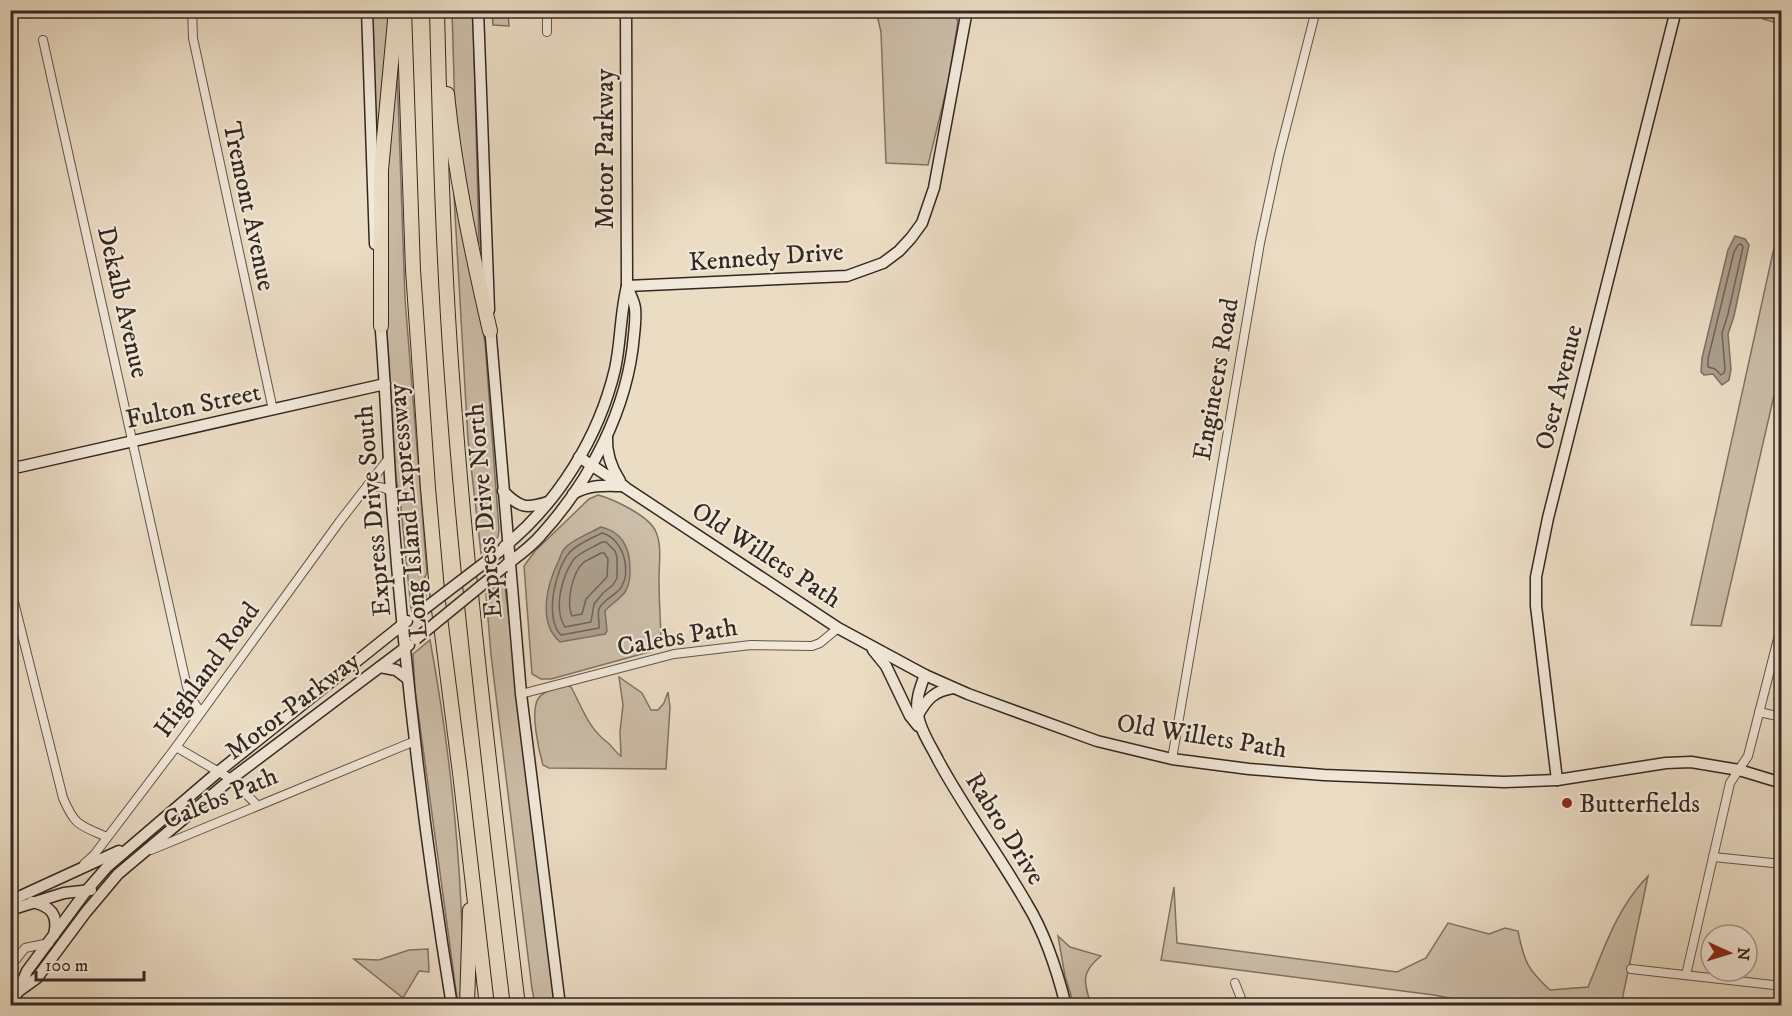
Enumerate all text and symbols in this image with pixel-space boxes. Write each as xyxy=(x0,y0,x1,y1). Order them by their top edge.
street label: Motor Parkway xyxy=(589,68,622,229)
street label: Tremont Avenue xyxy=(215,119,283,294)
street label: Dekalb Avenue xyxy=(89,223,156,381)
street label: Kennedy Drive xyxy=(688,236,845,279)
street label: Engineers Road xyxy=(1186,296,1247,463)
street label: Oser Avenue xyxy=(1528,321,1591,453)
street label: Fulton Street xyxy=(123,376,264,437)
street label: Long Island Expressway xyxy=(381,382,436,639)
street label: Express Drive North xyxy=(459,401,510,620)
street label: Express Drive South xyxy=(348,404,399,618)
street label: Old Willets Path xyxy=(685,495,848,616)
street label: Highland Road xyxy=(147,596,267,744)
street label: Calebs Path xyxy=(615,611,740,664)
street label: Motor Parkway xyxy=(219,644,367,768)
street label: Old Willets Path xyxy=(1114,707,1290,766)
street label: Calebs Path xyxy=(158,759,283,837)
street label: Rabro Drive xyxy=(957,767,1052,891)
place label: Butterfields xyxy=(1579,788,1700,821)
marker: Butterfields xyxy=(1560,796,1574,810)
north arrow xyxy=(1699,923,1759,983)
scale bar xyxy=(36,944,144,982)
text: N xyxy=(1733,947,1753,961)
text: 100 m xyxy=(45,955,88,977)

